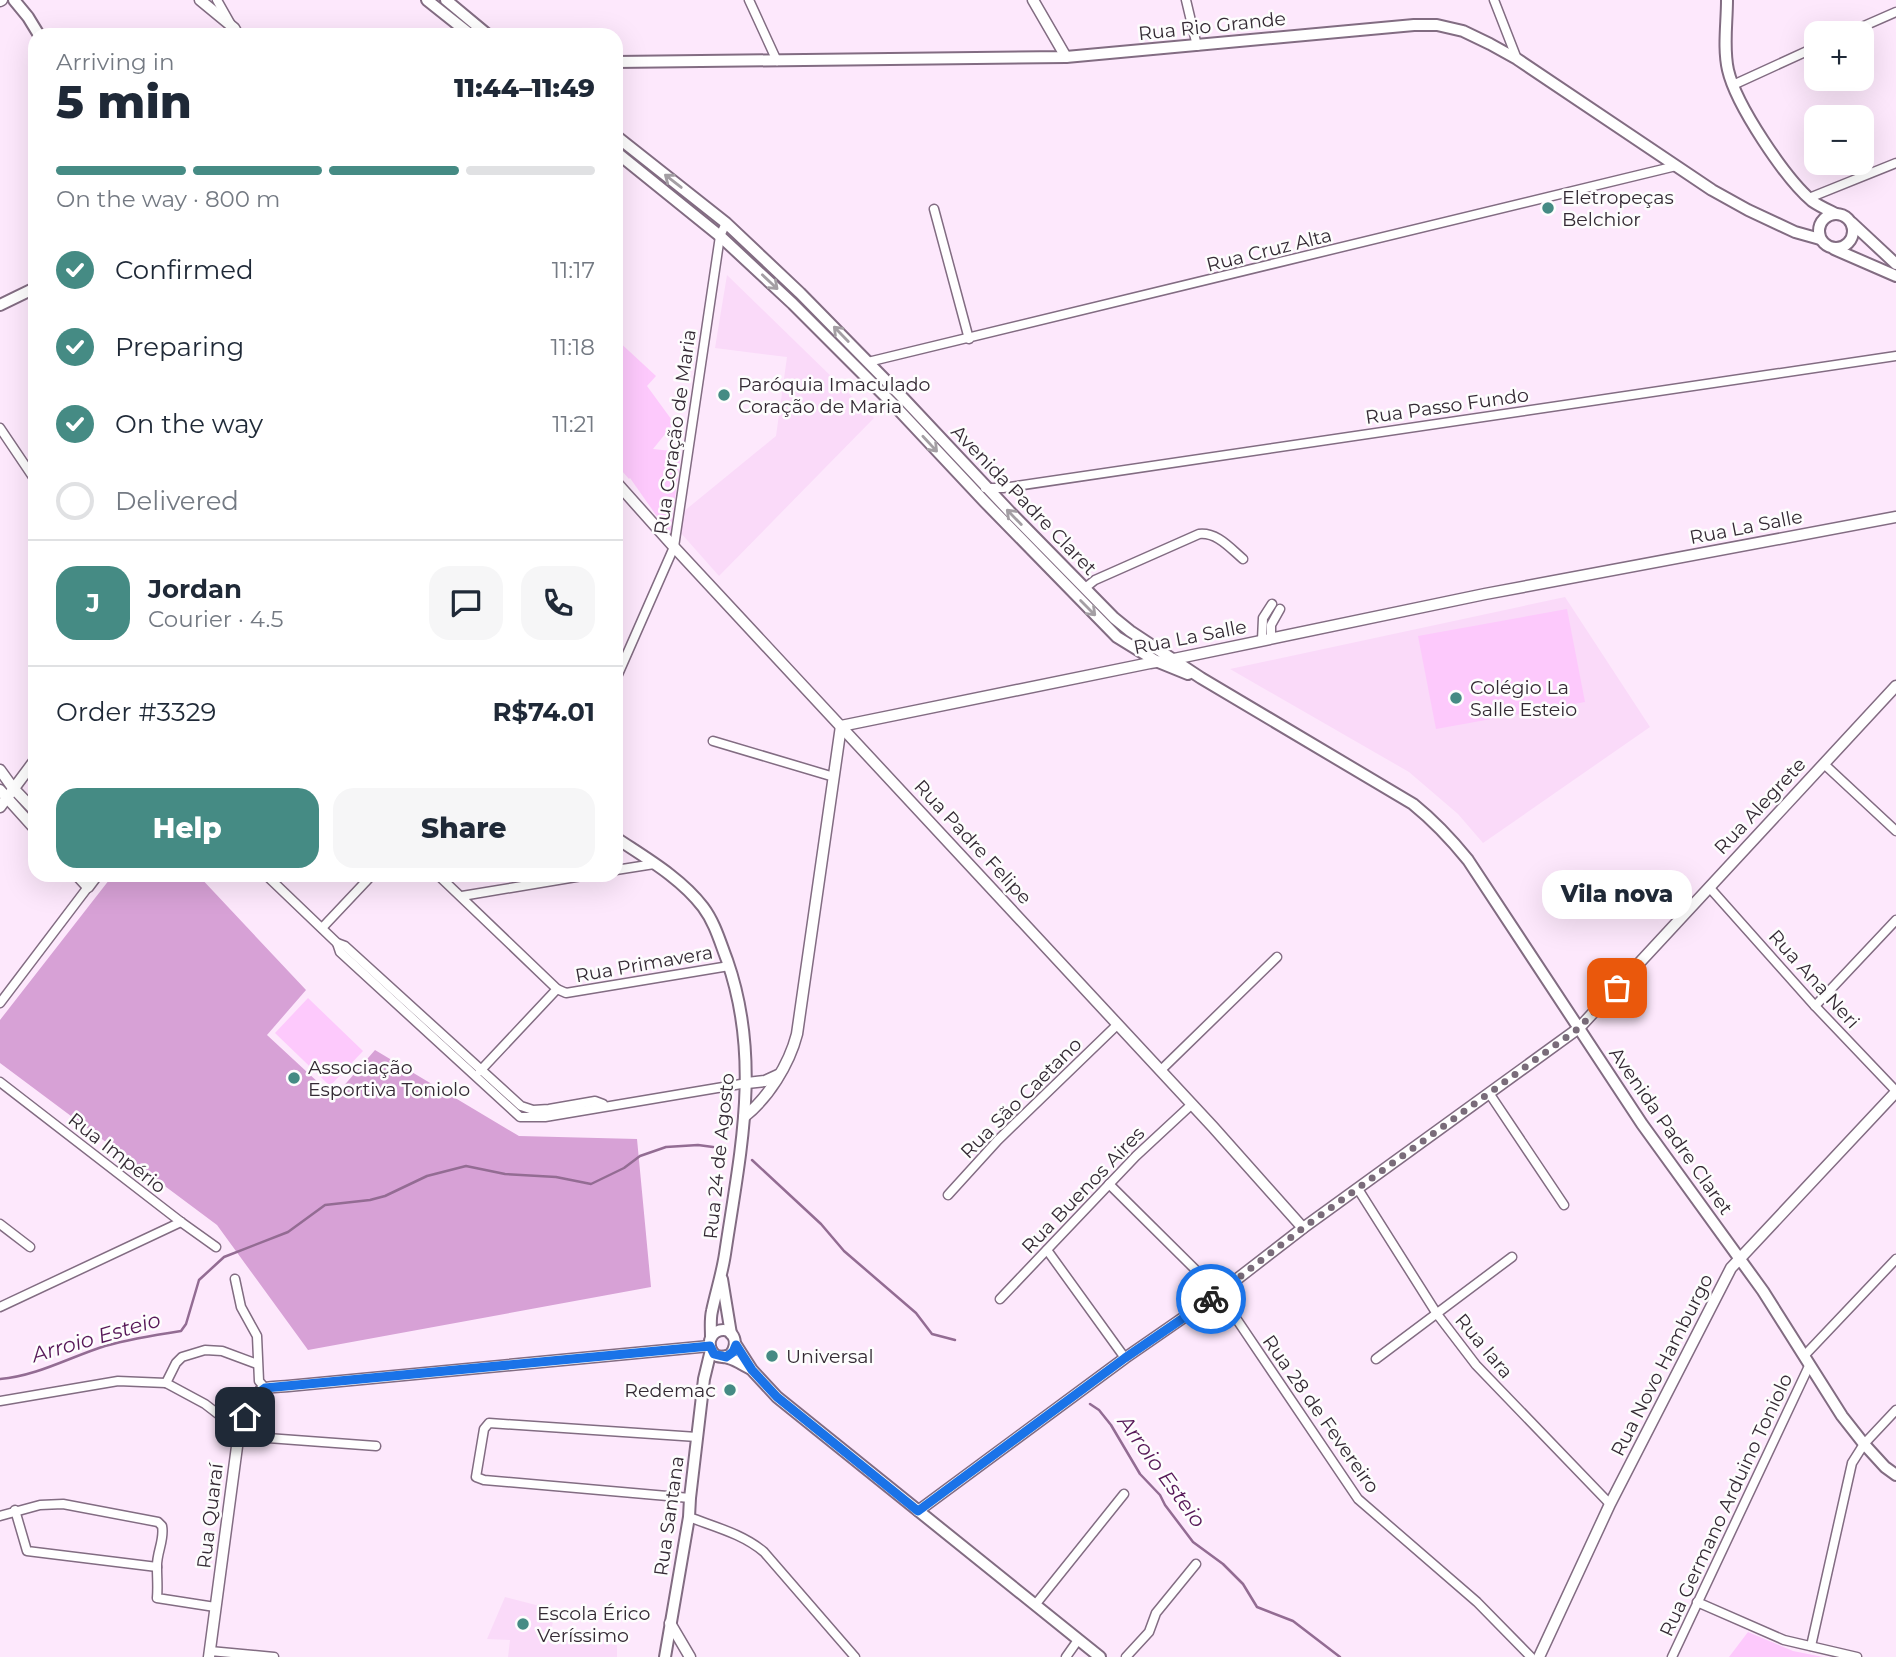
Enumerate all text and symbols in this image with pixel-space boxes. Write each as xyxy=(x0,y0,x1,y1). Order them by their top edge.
street label: Rua Rio Grande xyxy=(1137,7,1287,45)
map controls xyxy=(1804,21,1874,175)
button: + xyxy=(1804,21,1874,91)
text: Arriving in xyxy=(56,48,175,76)
text: 11:44–11:49 xyxy=(454,72,595,104)
text: 5 min xyxy=(56,73,192,130)
button: − xyxy=(1804,105,1874,175)
one-way arrow xyxy=(664,173,682,188)
text: On the way · 800 m xyxy=(56,185,280,213)
place label: Eletropeças Belchior xyxy=(1562,186,1674,231)
marker: Eletropeças Belchior xyxy=(1540,200,1556,216)
street label: Rua Cruz Alta xyxy=(1204,223,1334,277)
icon: check xyxy=(56,251,94,289)
text: Confirmed xyxy=(115,254,254,286)
text: 11:17 xyxy=(552,256,595,284)
one-way arrow xyxy=(761,274,779,290)
one-way arrow xyxy=(832,326,849,343)
icon: check xyxy=(56,328,94,366)
street label: Rua Coração de Maria xyxy=(649,328,701,536)
text: Preparing xyxy=(115,331,244,363)
text: 11:18 xyxy=(551,333,595,361)
place label: Paróquia Imaculado Coração de Maria xyxy=(738,373,931,418)
street label: Rua Passo Fundo xyxy=(1364,383,1530,429)
marker: Paróquia Imaculado Coração de Maria xyxy=(716,387,732,403)
icon: check xyxy=(56,405,94,443)
text: On the way xyxy=(115,408,263,440)
text: 11:21 xyxy=(552,410,595,438)
street label: Avenida Padre Claret xyxy=(947,420,1102,580)
one-way arrow xyxy=(921,434,938,452)
text: Delivered xyxy=(115,485,239,517)
street label: Rua La Salle xyxy=(1688,505,1804,549)
one-way arrow xyxy=(1006,509,1023,526)
button: chat xyxy=(429,566,503,640)
button: phone xyxy=(521,566,595,640)
text: Jordan xyxy=(148,573,242,605)
text: J xyxy=(86,587,100,619)
one-way arrow xyxy=(1079,599,1096,616)
text: Courier · 4.5 xyxy=(148,605,283,633)
street label: Rua La Salle xyxy=(1132,615,1248,659)
place label: Colégio La Salle Esteio xyxy=(1470,676,1577,721)
marker: Colégio La Salle Esteio xyxy=(1448,690,1464,706)
text: Order #3329 xyxy=(56,696,216,728)
text: R$74.01 xyxy=(492,696,595,728)
street label: Rua Alegrete xyxy=(1709,753,1811,859)
street label: Rua Padre Felipe xyxy=(909,775,1037,909)
button: Help xyxy=(56,788,319,868)
button: Share xyxy=(333,788,595,868)
callout: Vila nova xyxy=(1542,869,1692,918)
text: Vila nova xyxy=(1561,880,1673,908)
street label: Rua Ana Neri xyxy=(1764,925,1864,1033)
street label: Rua Primavera xyxy=(573,941,715,987)
pin xyxy=(1587,958,1647,1018)
icon: bag xyxy=(1598,969,1636,1007)
street label: Rua São Caetano xyxy=(956,1033,1086,1163)
street label: Avenida Padre Claret xyxy=(1604,1043,1738,1219)
place label: Associação Esportiva Toniolo xyxy=(308,1056,470,1101)
marker: Associação Esportiva Toniolo xyxy=(286,1070,302,1086)
street label: Rua 24 de Agosto xyxy=(699,1072,739,1240)
street label: Rua Império xyxy=(64,1108,170,1198)
street label: Rua Buenos Aires xyxy=(1017,1122,1149,1258)
courier xyxy=(1176,1264,1246,1334)
street label: Rua Novo Hamburgo xyxy=(1606,1270,1718,1460)
icon: bike xyxy=(1192,1280,1230,1318)
water label: Arroio Esteio xyxy=(27,1307,163,1368)
street label: Rua Iara xyxy=(1450,1309,1518,1383)
street label: Rua 28 de Fevereiro xyxy=(1258,1331,1384,1498)
place label: Universal xyxy=(786,1345,874,1368)
marker: Universal xyxy=(764,1348,780,1364)
street label: Rua Germano Arduino Toniolo xyxy=(1655,1370,1797,1640)
place label: Redemac xyxy=(624,1379,716,1402)
marker: Redemac xyxy=(722,1382,738,1398)
pin xyxy=(215,1387,275,1447)
icon: home xyxy=(226,1398,264,1436)
water label: Arroio Esteio xyxy=(1112,1408,1211,1532)
street label: Rua Santana xyxy=(649,1454,689,1578)
street label: Rua Quaraí xyxy=(192,1461,228,1570)
place label: Escola Érico Veríssimo xyxy=(537,1602,650,1647)
marker: Escola Érico Veríssimo xyxy=(515,1616,531,1632)

